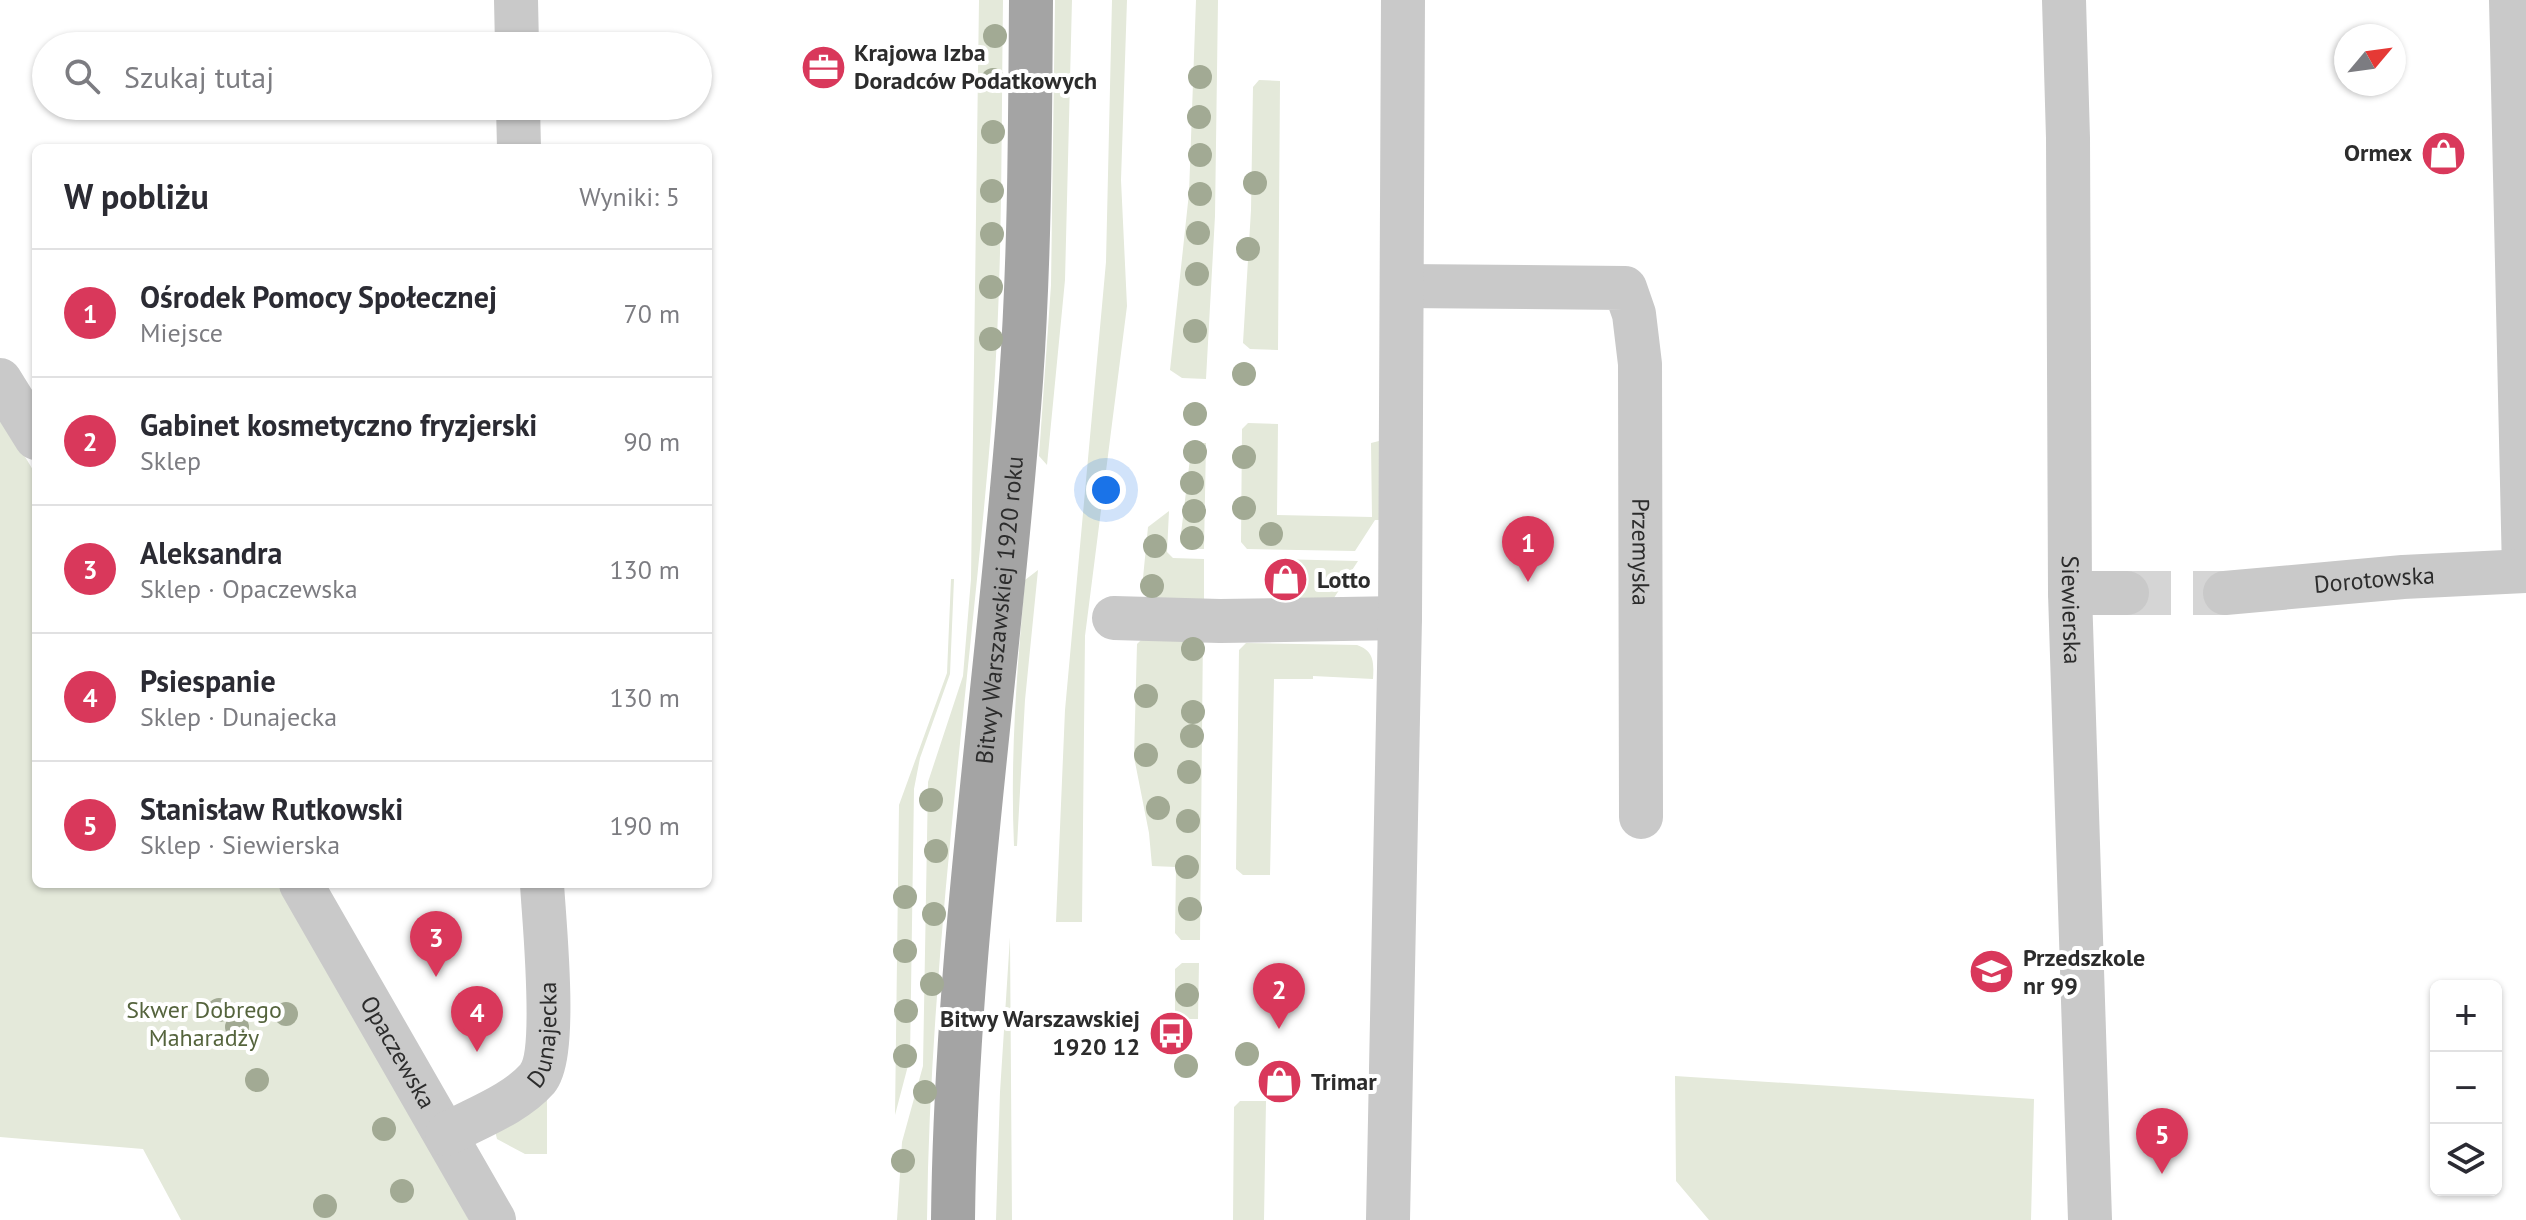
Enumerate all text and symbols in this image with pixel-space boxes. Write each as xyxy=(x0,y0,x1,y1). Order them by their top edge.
north arrow xyxy=(2334,24,2406,96)
search box xyxy=(32,32,712,120)
place label: Krajowa Izba Doradców Podatkowych xyxy=(854,37,1097,96)
office icon: Krajowa Izba Doradców Podatkowych xyxy=(799,43,847,91)
icon: search xyxy=(60,54,104,98)
text: Szukaj tutaj xyxy=(124,57,274,96)
shop icon: Ormex xyxy=(2419,129,2467,177)
place label: Ormex xyxy=(2344,137,2412,168)
text: W pobliżu xyxy=(64,174,209,218)
text: Wyniki: 5 xyxy=(579,180,680,213)
text: Ośrodek Pomocy Społecznej xyxy=(140,277,497,316)
text: 1 xyxy=(83,297,97,330)
text: 70 m xyxy=(624,297,680,330)
text: Miejsce xyxy=(140,316,223,349)
text: Gabinet kosmetyczno fryzjerski xyxy=(140,405,537,444)
text: 2 xyxy=(83,425,97,458)
text: 90 m xyxy=(624,425,680,458)
text: Sklep xyxy=(140,444,201,477)
street label: Bitwy Warszawskiej 1920 roku xyxy=(968,455,1030,765)
your location xyxy=(1086,470,1126,510)
street label: Przemyska xyxy=(1625,498,1657,606)
pin: 1 xyxy=(1502,516,1554,582)
text: Aleksandra xyxy=(140,533,282,572)
text: 3 xyxy=(83,553,97,586)
text: 130 m xyxy=(609,553,680,586)
street label: Siewierska xyxy=(2055,555,2088,665)
shop icon: Lotto xyxy=(1262,556,1310,604)
street label: Dorotowska xyxy=(2313,559,2436,600)
place label: Lotto xyxy=(1317,564,1371,595)
text: Sklep · Opaczewska xyxy=(140,572,358,605)
text: Psiespanie xyxy=(140,661,276,700)
text: 4 xyxy=(83,681,97,714)
text: 130 m xyxy=(609,681,680,714)
text: Sklep · Dunajecka xyxy=(140,700,337,733)
text: Stanisław Rutkowski xyxy=(140,789,403,828)
text: 5 xyxy=(83,809,97,842)
text: 190 m xyxy=(609,809,680,842)
text: Sklep · Siewierska xyxy=(140,828,340,861)
pin: 3 xyxy=(410,911,462,977)
place label: Przedszkole nr 99 xyxy=(2023,942,2145,1001)
school or university icon: Przedszkole nr 99 xyxy=(1968,948,2016,996)
pin: 2 xyxy=(1253,963,1305,1029)
map controls xyxy=(2430,980,2502,1196)
button: + xyxy=(2430,980,2502,1052)
street label: Dunajecka xyxy=(520,981,563,1094)
pin: 4 xyxy=(451,986,503,1052)
street label: Opaczewska xyxy=(353,990,443,1114)
park label: Skwer Dobrego Maharadży xyxy=(126,994,282,1053)
place label: Bitwy Warszawskiej 1920 12 xyxy=(940,1003,1140,1062)
bus stop icon: Bitwy Warszawskiej 1920 12 xyxy=(1147,1009,1195,1057)
button: − xyxy=(2430,1052,2502,1124)
shop icon: Trimar xyxy=(1256,1058,1304,1106)
place label: Trimar xyxy=(1311,1066,1377,1097)
pin: 5 xyxy=(2136,1108,2188,1174)
button: layers xyxy=(2430,1124,2502,1196)

